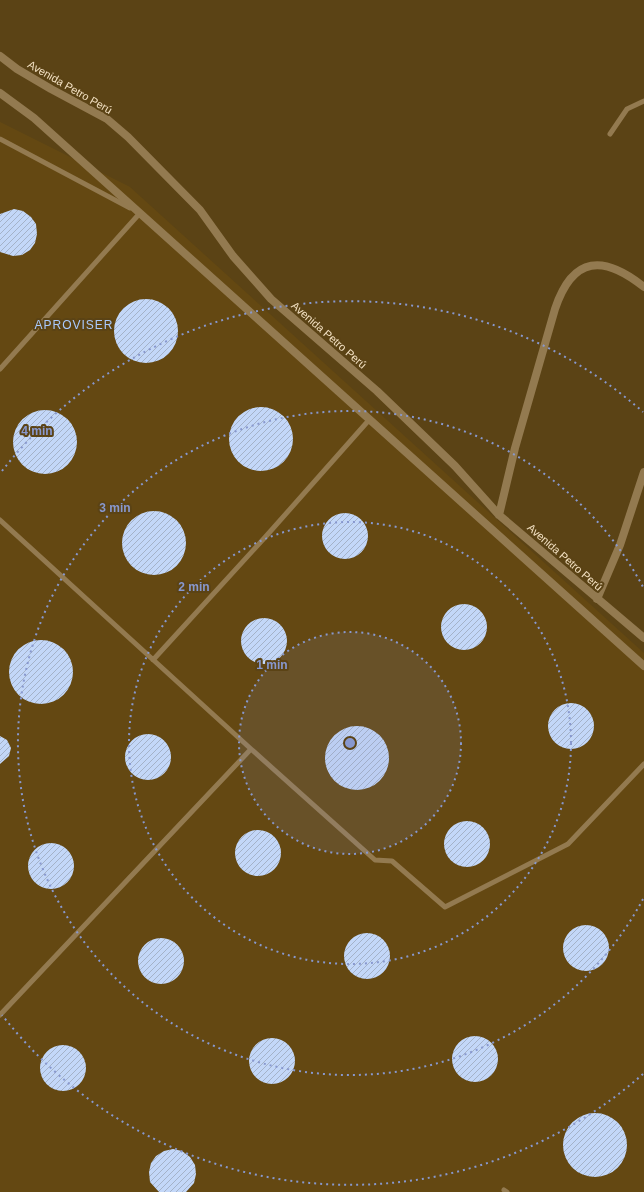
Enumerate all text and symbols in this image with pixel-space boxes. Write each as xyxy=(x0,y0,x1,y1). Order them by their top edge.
street label: Avenida Petro Perú xyxy=(26,58,114,116)
street label: Avenida Petro Perú xyxy=(289,299,369,371)
district label: APROVISER xyxy=(34,318,114,332)
text: 4 min xyxy=(21,424,53,438)
text: 3 min xyxy=(99,501,131,515)
street label: Avenida Petro Perú xyxy=(525,521,605,593)
text: 2 min xyxy=(178,580,210,594)
text: 1 min xyxy=(256,658,288,672)
centre of rings xyxy=(343,736,357,750)

